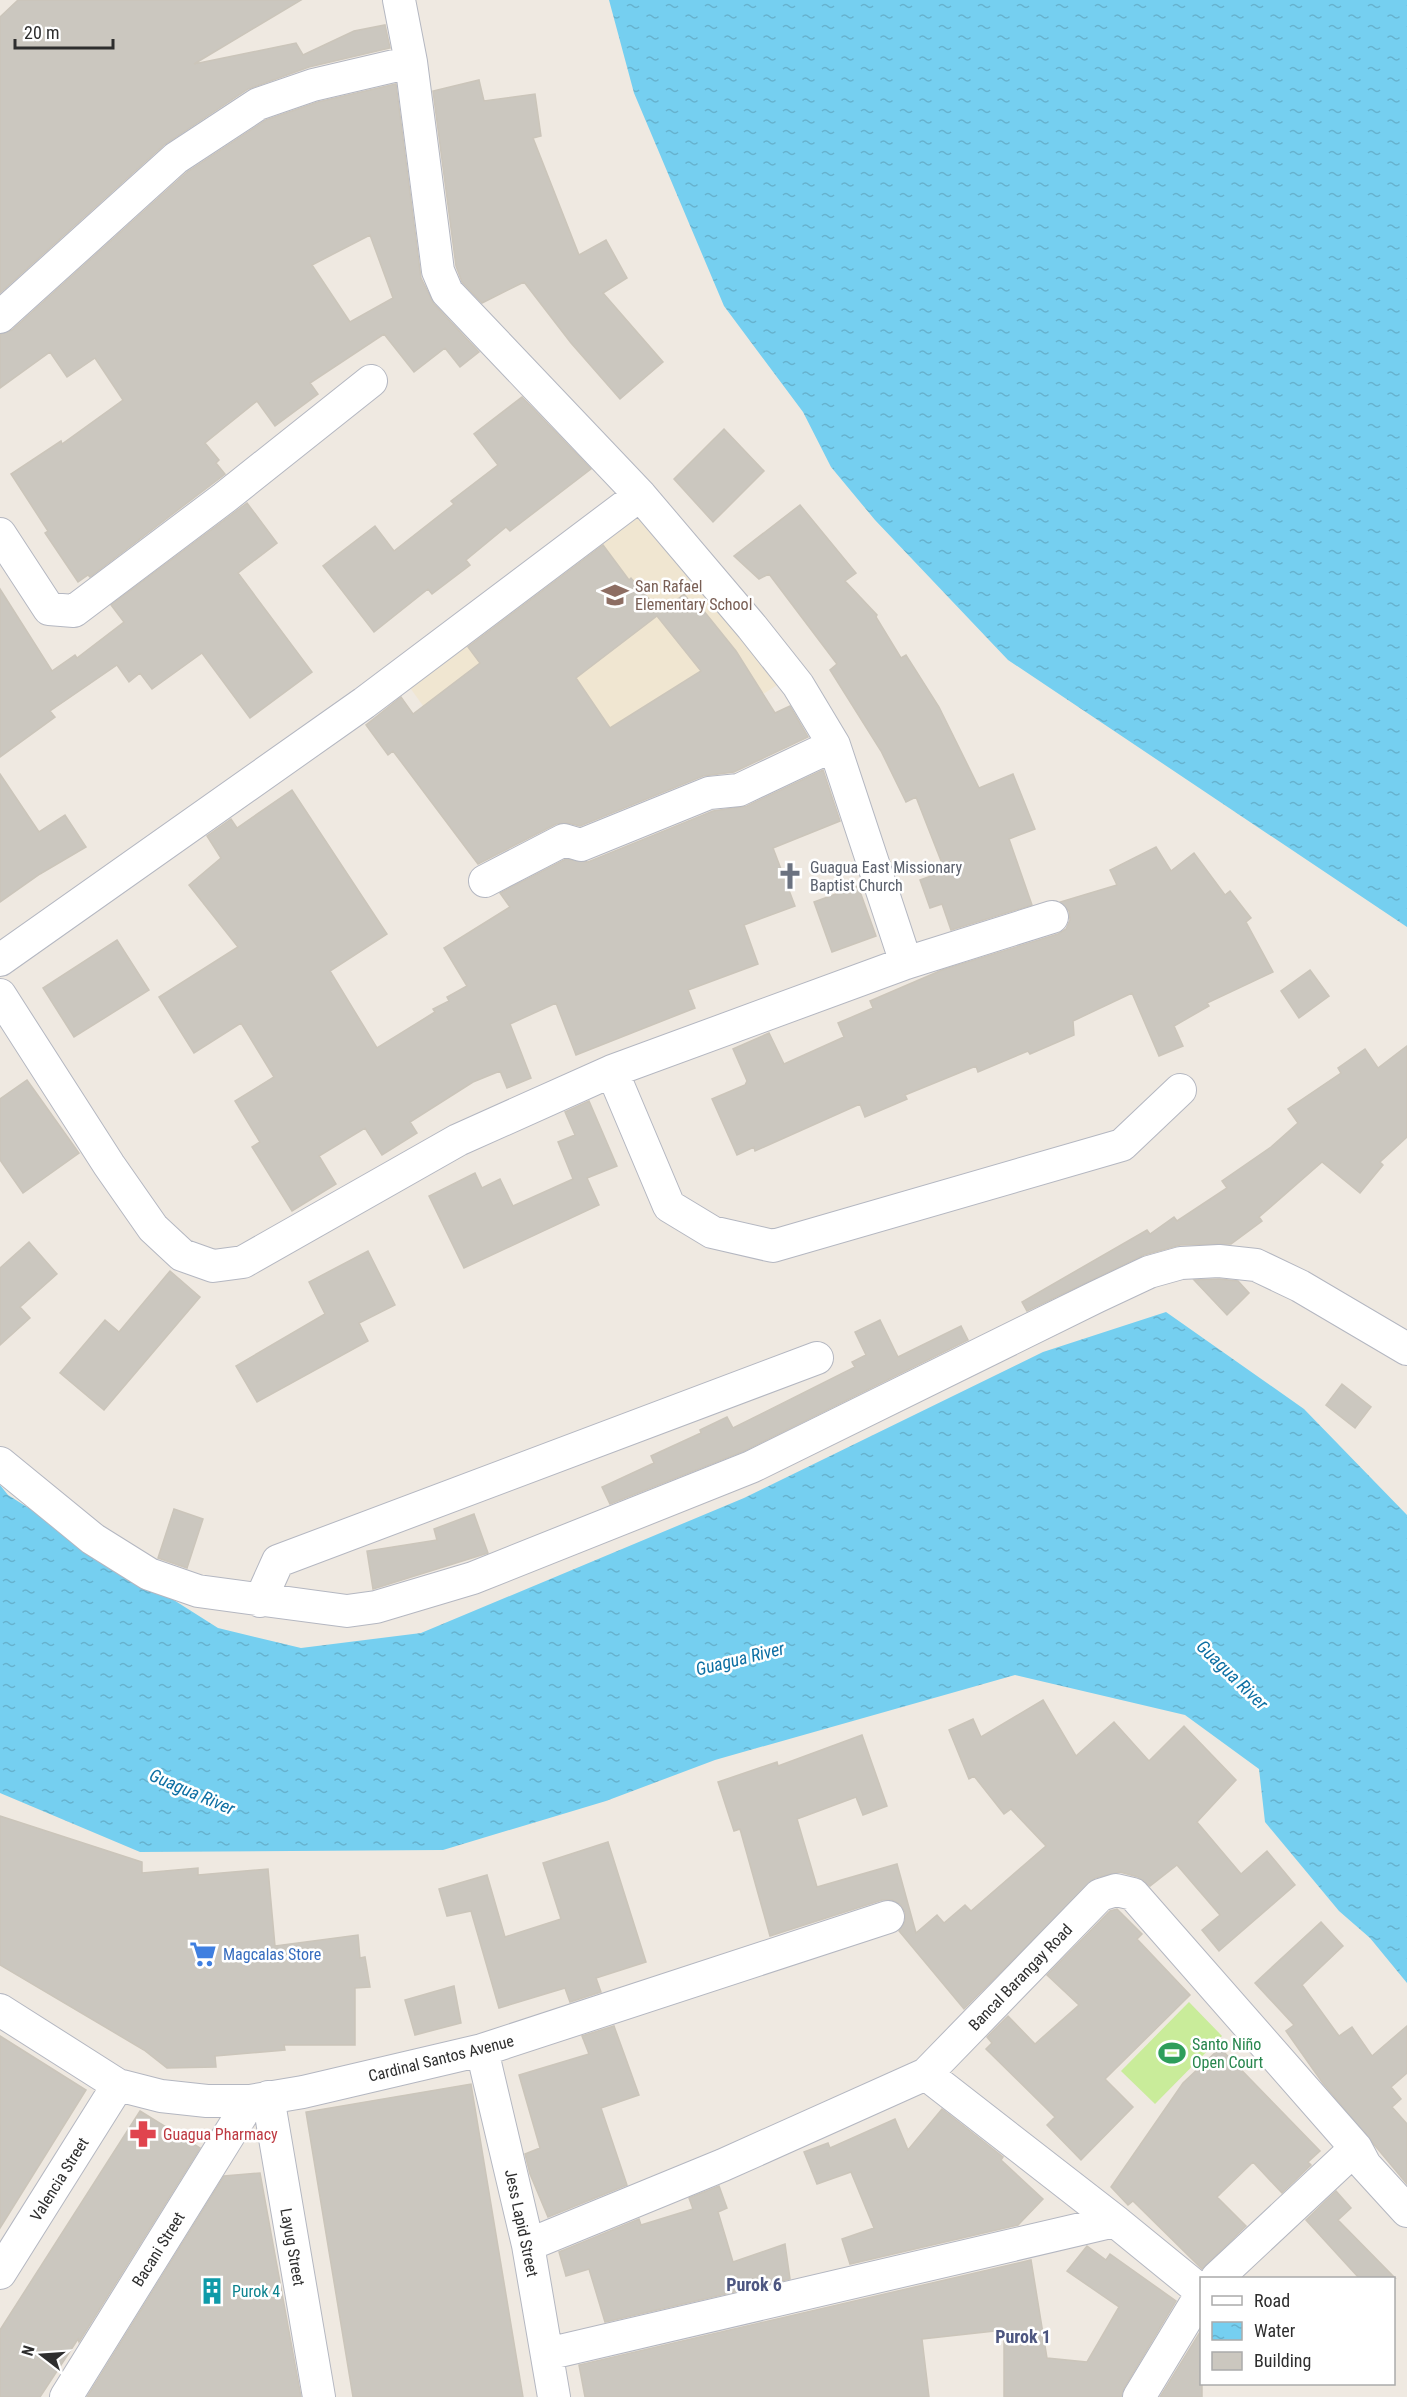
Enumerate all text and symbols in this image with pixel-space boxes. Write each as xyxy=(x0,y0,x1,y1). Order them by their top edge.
scale bar xyxy=(15,12,112,50)
text: 20 m xyxy=(24,22,59,43)
place label: San Rafael Elementary School xyxy=(635,577,752,614)
school or university icon: San Rafael Elementary School xyxy=(600,580,630,610)
place label: Guagua East Missionary Baptist Church xyxy=(810,858,963,895)
church icon: Guagua East Missionary Baptist Church xyxy=(775,861,805,891)
water label: Guagua River xyxy=(1192,1636,1273,1714)
water label: Guagua River xyxy=(693,1637,787,1680)
water label: Guagua River xyxy=(146,1764,239,1819)
street label: Bancal Barangay Road xyxy=(965,1920,1076,2035)
supermarket icon: Magcalas Store xyxy=(188,1939,218,1969)
place label: Magcalas Store xyxy=(223,1945,321,1964)
street label: Cardinal Santos Avenue xyxy=(366,2031,516,2086)
place label: Santo Niño Open Court xyxy=(1192,2035,1264,2072)
sports icon: Santo Niño Open Court xyxy=(1157,2038,1187,2068)
pharmacy icon: Guagua Pharmacy xyxy=(128,2119,158,2149)
place label: Guagua Pharmacy xyxy=(163,2125,278,2144)
street label: Valencia Street xyxy=(26,2134,93,2225)
street label: Jess Lapid Street xyxy=(501,2168,542,2279)
street label: Layug Street xyxy=(276,2207,309,2288)
street label: Bacani Street xyxy=(128,2208,189,2290)
district label: Purok 6 xyxy=(726,2274,782,2295)
building icon: Purok 4 xyxy=(197,2276,227,2306)
legend xyxy=(1200,2277,1395,2385)
place label: Purok 4 xyxy=(232,2282,280,2301)
text: Road xyxy=(1254,2290,1290,2311)
text: Water xyxy=(1254,2320,1296,2341)
north arrow xyxy=(12,2325,72,2385)
district label: Purok 1 xyxy=(995,2326,1051,2347)
text: N xyxy=(18,2343,39,2358)
text: Building xyxy=(1254,2350,1311,2371)

